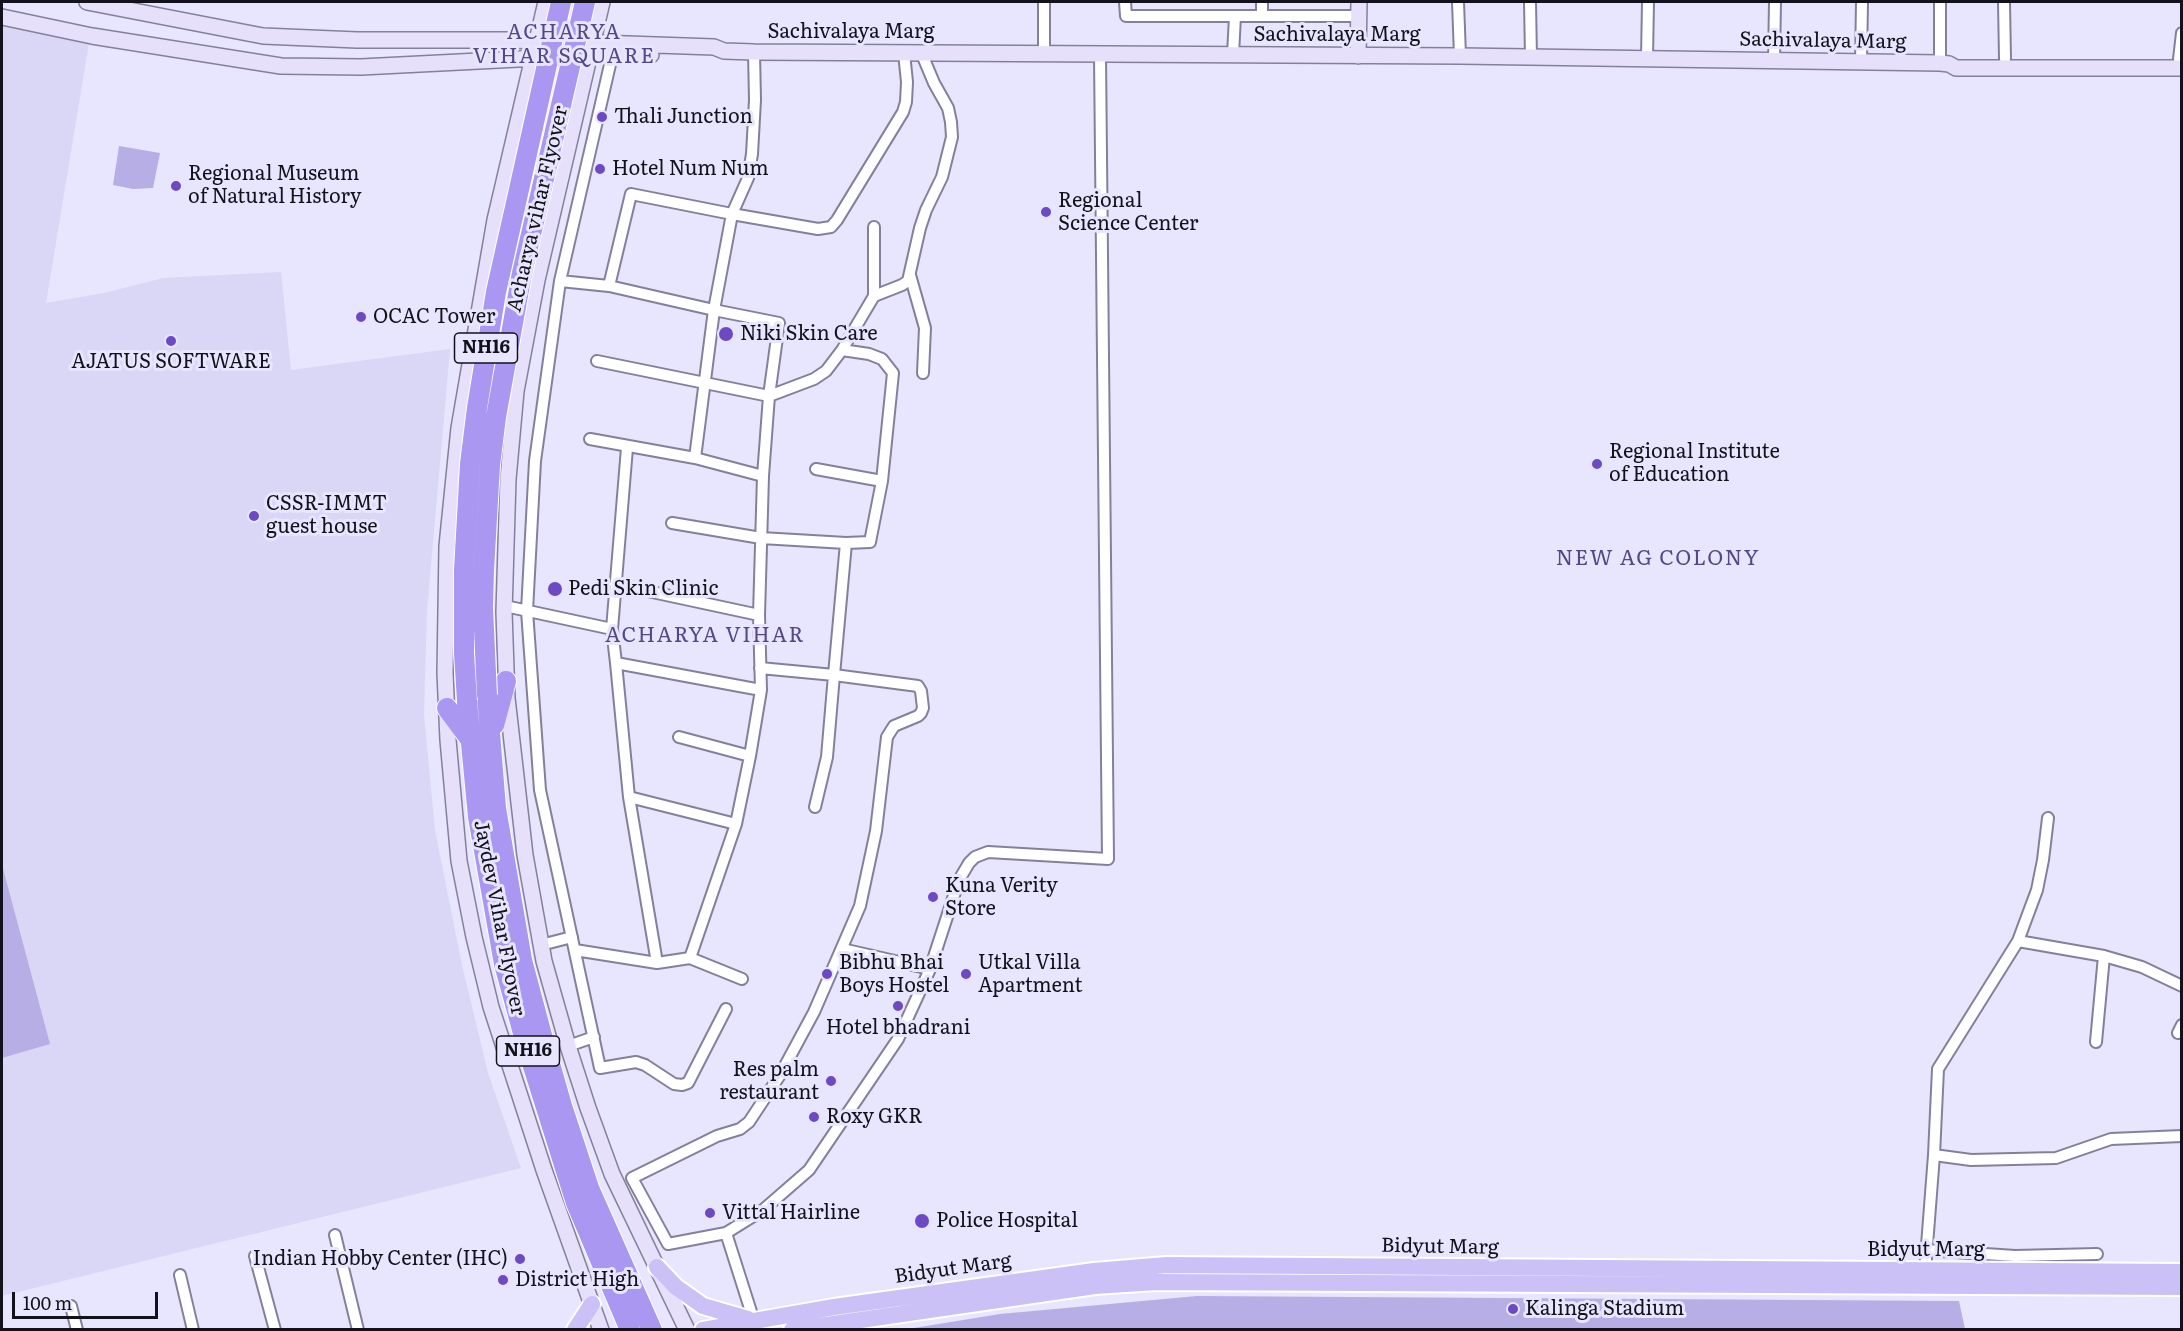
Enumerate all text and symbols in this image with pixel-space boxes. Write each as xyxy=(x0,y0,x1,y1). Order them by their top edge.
district label: ACHARYA VIHAR SQUARE xyxy=(473,20,655,70)
street label: Sachivalaya Marg xyxy=(767,20,935,44)
street label: Sachivalaya Marg xyxy=(1253,23,1421,47)
street label: Sachivalaya Marg xyxy=(1739,28,1907,54)
street label: Acharya vihar Flyover xyxy=(503,104,573,314)
place label: Thali Junction xyxy=(614,105,753,129)
marker: Thali Junction xyxy=(595,110,609,124)
place label: Hotel Num Num xyxy=(612,157,769,181)
place label: Regional Museum of Natural History xyxy=(188,162,362,209)
marker: Hotel Num Num xyxy=(593,162,607,176)
marker: Regional Museum of Natural History xyxy=(169,179,183,193)
place label: Regional Science Center xyxy=(1058,189,1199,236)
marker: Regional Science Center xyxy=(1039,205,1053,219)
place label: OCAC Tower xyxy=(373,305,495,329)
marker: OCAC Tower xyxy=(354,310,368,324)
place label: Niki Skin Care xyxy=(740,322,878,346)
marker: Niki Skin Care xyxy=(717,325,735,343)
road number: NH16 xyxy=(454,333,518,363)
marker: AJATUS SOFTWARE xyxy=(164,334,178,348)
place label: AJATUS SOFTWARE xyxy=(71,350,271,374)
place label: Regional Institute of Education xyxy=(1609,440,1780,487)
marker: Regional Institute of Education xyxy=(1590,457,1604,471)
place label: CSSR-IMMT guest house xyxy=(266,492,387,539)
marker: CSSR-IMMT guest house xyxy=(247,509,261,523)
district label: NEW AG COLONY xyxy=(1556,546,1760,572)
place label: Pedi Skin Clinic xyxy=(568,577,718,601)
marker: Pedi Skin Clinic xyxy=(546,580,564,598)
district label: ACHARYA VIHAR xyxy=(605,623,805,649)
street label: Jaydev Vihar Flyover xyxy=(468,818,530,1018)
place label: Kuna Verity Store xyxy=(945,874,1058,921)
marker: Kuna Verity Store xyxy=(926,890,940,904)
place label: Bibhu Bhai Boys Hostel xyxy=(839,951,949,998)
place label: Utkal Villa Apartment xyxy=(978,951,1083,998)
marker: Bibhu Bhai Boys Hostel xyxy=(820,967,834,981)
marker: Utkal Villa Apartment xyxy=(959,967,973,981)
marker: Hotel bhadrani xyxy=(891,999,905,1013)
place label: Hotel bhadrani xyxy=(826,1016,970,1040)
road number: NH16 xyxy=(496,1036,560,1066)
place label: Res palm restaurant xyxy=(719,1058,819,1105)
marker: Res palm restaurant xyxy=(824,1074,838,1088)
place label: Roxy GKR xyxy=(826,1105,923,1129)
marker: Roxy GKR xyxy=(807,1110,821,1124)
place label: Vittal Hairline xyxy=(722,1201,860,1225)
marker: Vittal Hairline xyxy=(703,1206,717,1220)
place label: Police Hospital xyxy=(936,1209,1078,1233)
marker: Police Hospital xyxy=(913,1212,931,1230)
street label: Bidyut Marg xyxy=(1381,1234,1499,1260)
street label: Bidyut Marg xyxy=(1867,1238,1985,1262)
place label: Indian Hobby Center (IHC) xyxy=(253,1247,508,1271)
street label: Bidyut Marg xyxy=(893,1249,1013,1289)
marker: Indian Hobby Center (IHC) xyxy=(513,1252,527,1266)
place label: District High xyxy=(515,1268,639,1292)
marker: District High xyxy=(496,1273,510,1287)
scale bar xyxy=(15,1280,160,1318)
text: 100 m xyxy=(23,1289,72,1316)
place label: Kalinga Stadium xyxy=(1525,1297,1684,1321)
marker: Kalinga Stadium xyxy=(1506,1302,1520,1316)

